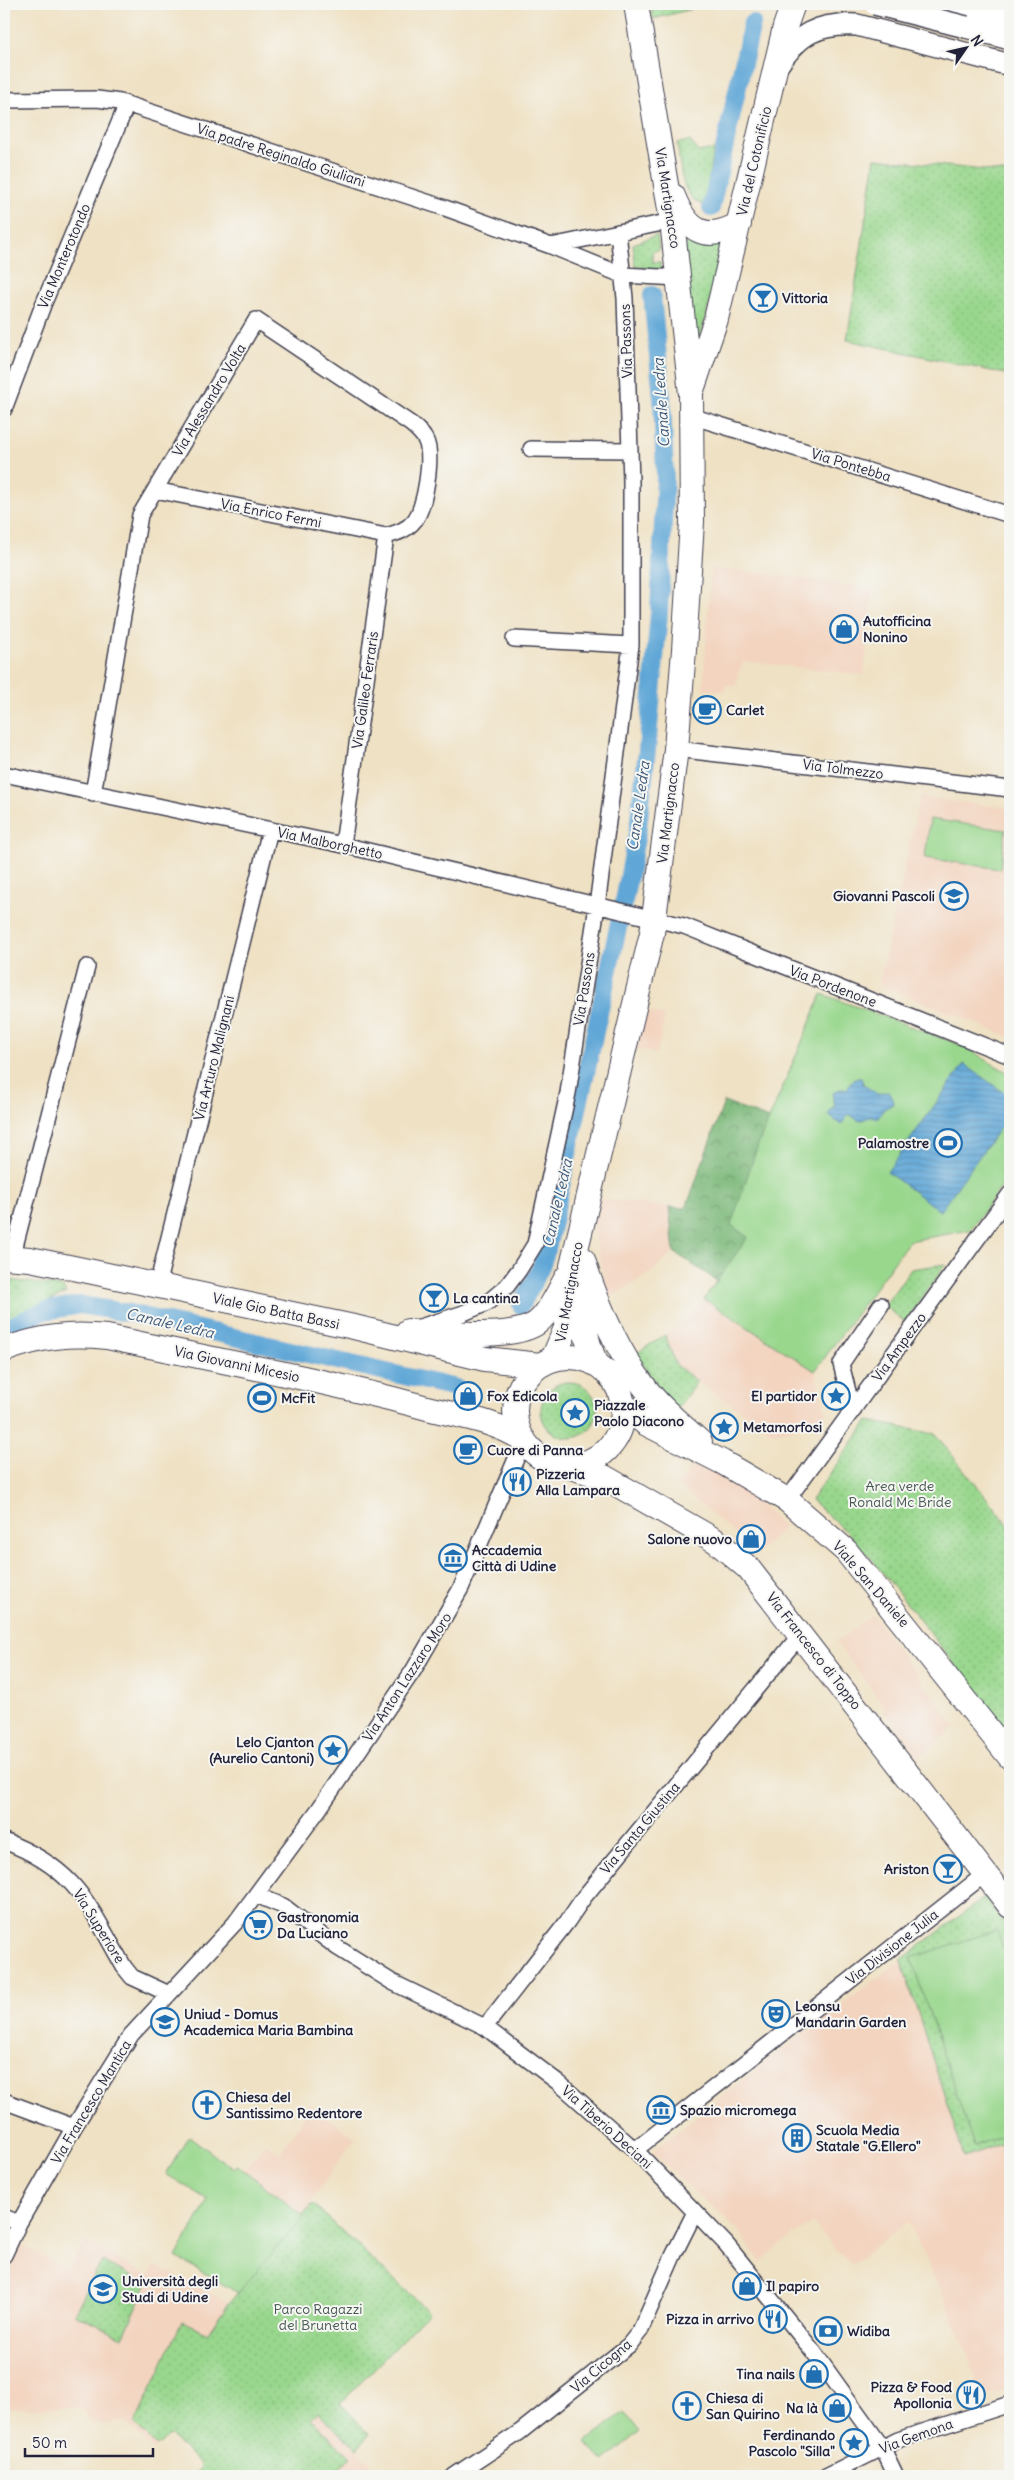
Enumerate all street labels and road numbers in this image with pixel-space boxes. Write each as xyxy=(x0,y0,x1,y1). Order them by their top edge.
street label: Via del Cotonificio xyxy=(733,104,775,218)
street label: Via padre Reginaldo Giuliani xyxy=(194,119,368,191)
street label: Via Martignacco xyxy=(651,146,685,250)
street label: Via Monterotondo xyxy=(34,201,94,311)
street label: Via Passons xyxy=(616,304,636,378)
street label: Via Alessandro Volta xyxy=(168,340,250,460)
street label: Via Pontebba xyxy=(809,444,893,486)
street label: Via Enrico Fermi xyxy=(219,494,323,532)
street label: Via Galileo Ferraris xyxy=(348,630,382,750)
street label: Via Tolmezzo xyxy=(801,755,885,783)
street label: Via Martignacco xyxy=(653,761,683,865)
street label: Via Malborghetto xyxy=(276,823,385,863)
street label: Via Passons xyxy=(569,951,599,1027)
street label: Via Pordenone xyxy=(787,961,879,1011)
street label: Via Arturo Malignani xyxy=(190,994,238,1122)
street label: Via Martignacco xyxy=(551,1240,587,1344)
street label: Viale Gio Batta Bassi xyxy=(211,1289,341,1333)
street label: Via Ampezzo xyxy=(868,1309,930,1385)
street label: Via Giovanni Micesio xyxy=(173,1342,302,1386)
street label: Viale San Daniele xyxy=(829,1537,913,1631)
street label: Via Francesco di Toppo xyxy=(763,1589,865,1713)
street label: Via Anton Lazzaro Moro xyxy=(359,1609,456,1745)
street label: Via Santa Giustina xyxy=(596,1778,684,1878)
street label: Via Superiore xyxy=(69,1886,129,1966)
street label: Via Divisione Julia xyxy=(842,1905,942,1989)
street label: Via Francesco Mantica xyxy=(47,2037,135,2167)
street label: Via Tiberio Deciani xyxy=(558,2082,656,2172)
street label: Via Cicogna xyxy=(567,2335,635,2397)
street label: Via Gemona xyxy=(877,2414,955,2458)

